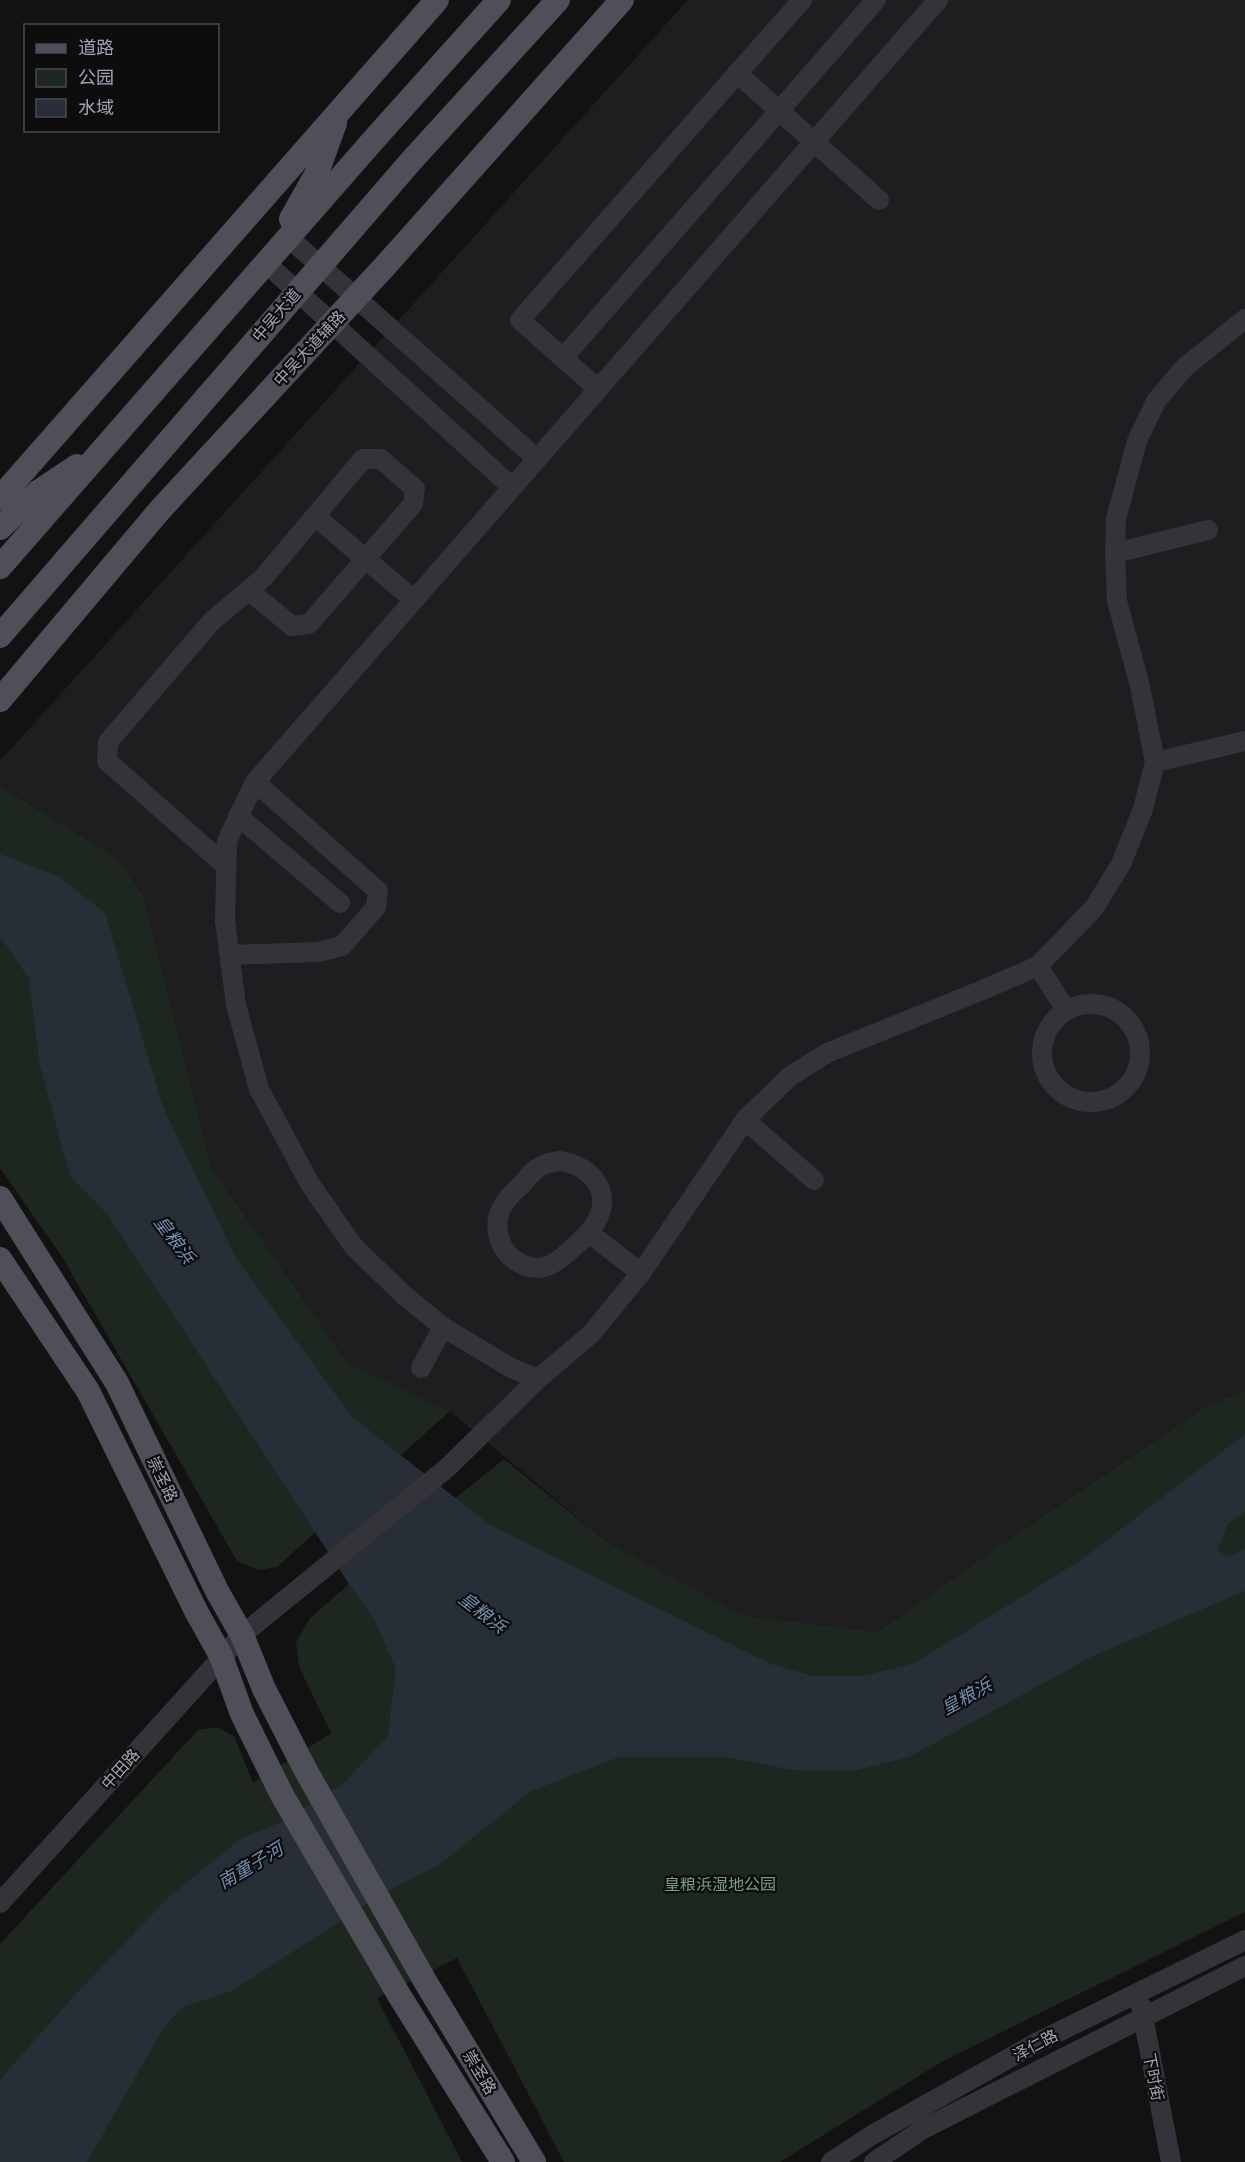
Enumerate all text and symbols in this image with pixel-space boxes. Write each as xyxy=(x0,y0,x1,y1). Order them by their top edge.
legend xyxy=(24,24,219,132)
text: 道路 xyxy=(78,37,114,57)
text: 公园 xyxy=(78,67,114,87)
text: 水域 xyxy=(78,97,114,117)
street label: 中吴大道 xyxy=(248,285,304,345)
street label: 中吴大道辅路 xyxy=(270,307,348,389)
water label: 皇粮浜 xyxy=(151,1211,200,1268)
street label: 崇圣路 xyxy=(144,1453,182,1505)
water label: 皇粮浜 xyxy=(456,1587,512,1638)
water label: 皇粮浜 xyxy=(938,1673,996,1718)
street label: 中田路 xyxy=(97,1745,143,1793)
water label: 南童子河 xyxy=(214,1836,289,1892)
park label: 皇粮浜湿地公园 xyxy=(664,1875,776,1893)
street label: 泽仁路 xyxy=(1010,2026,1060,2064)
street label: 崇圣路 xyxy=(460,2047,500,2097)
street label: 下时街 xyxy=(1141,2052,1167,2102)

